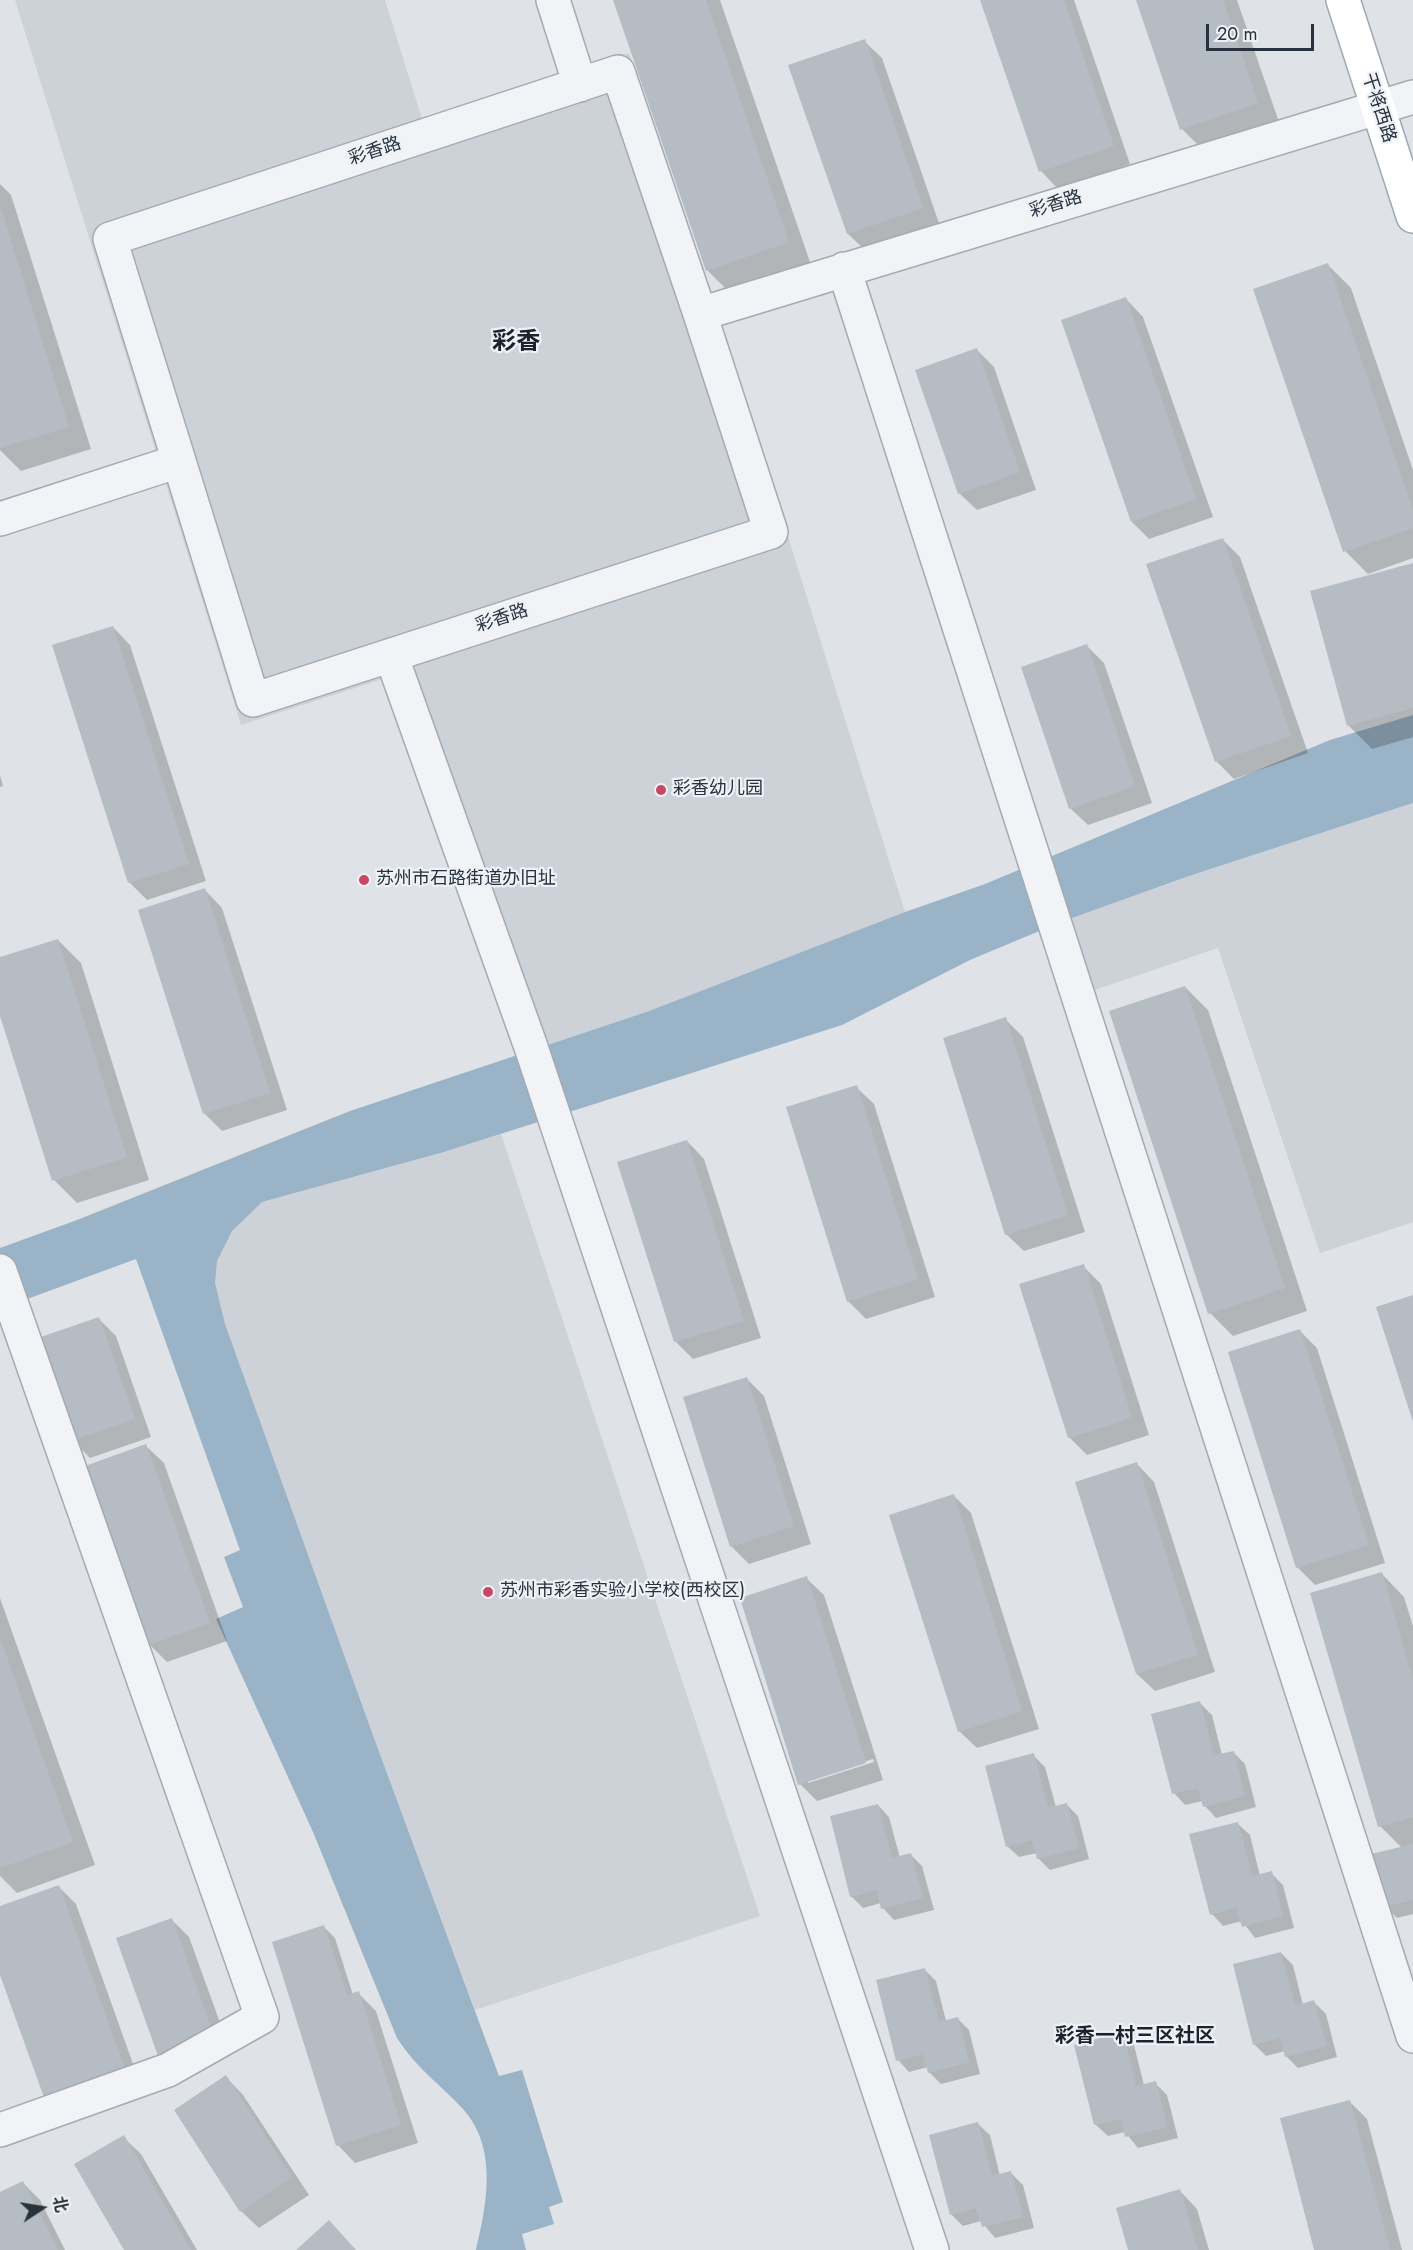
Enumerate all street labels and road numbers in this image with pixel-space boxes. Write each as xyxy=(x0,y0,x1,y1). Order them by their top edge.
street label: 干将西路 xyxy=(1357,70,1399,146)
street label: 彩香路 xyxy=(346,133,404,171)
street label: 彩香路 xyxy=(1027,187,1085,223)
street label: 彩香路 xyxy=(473,600,531,638)

